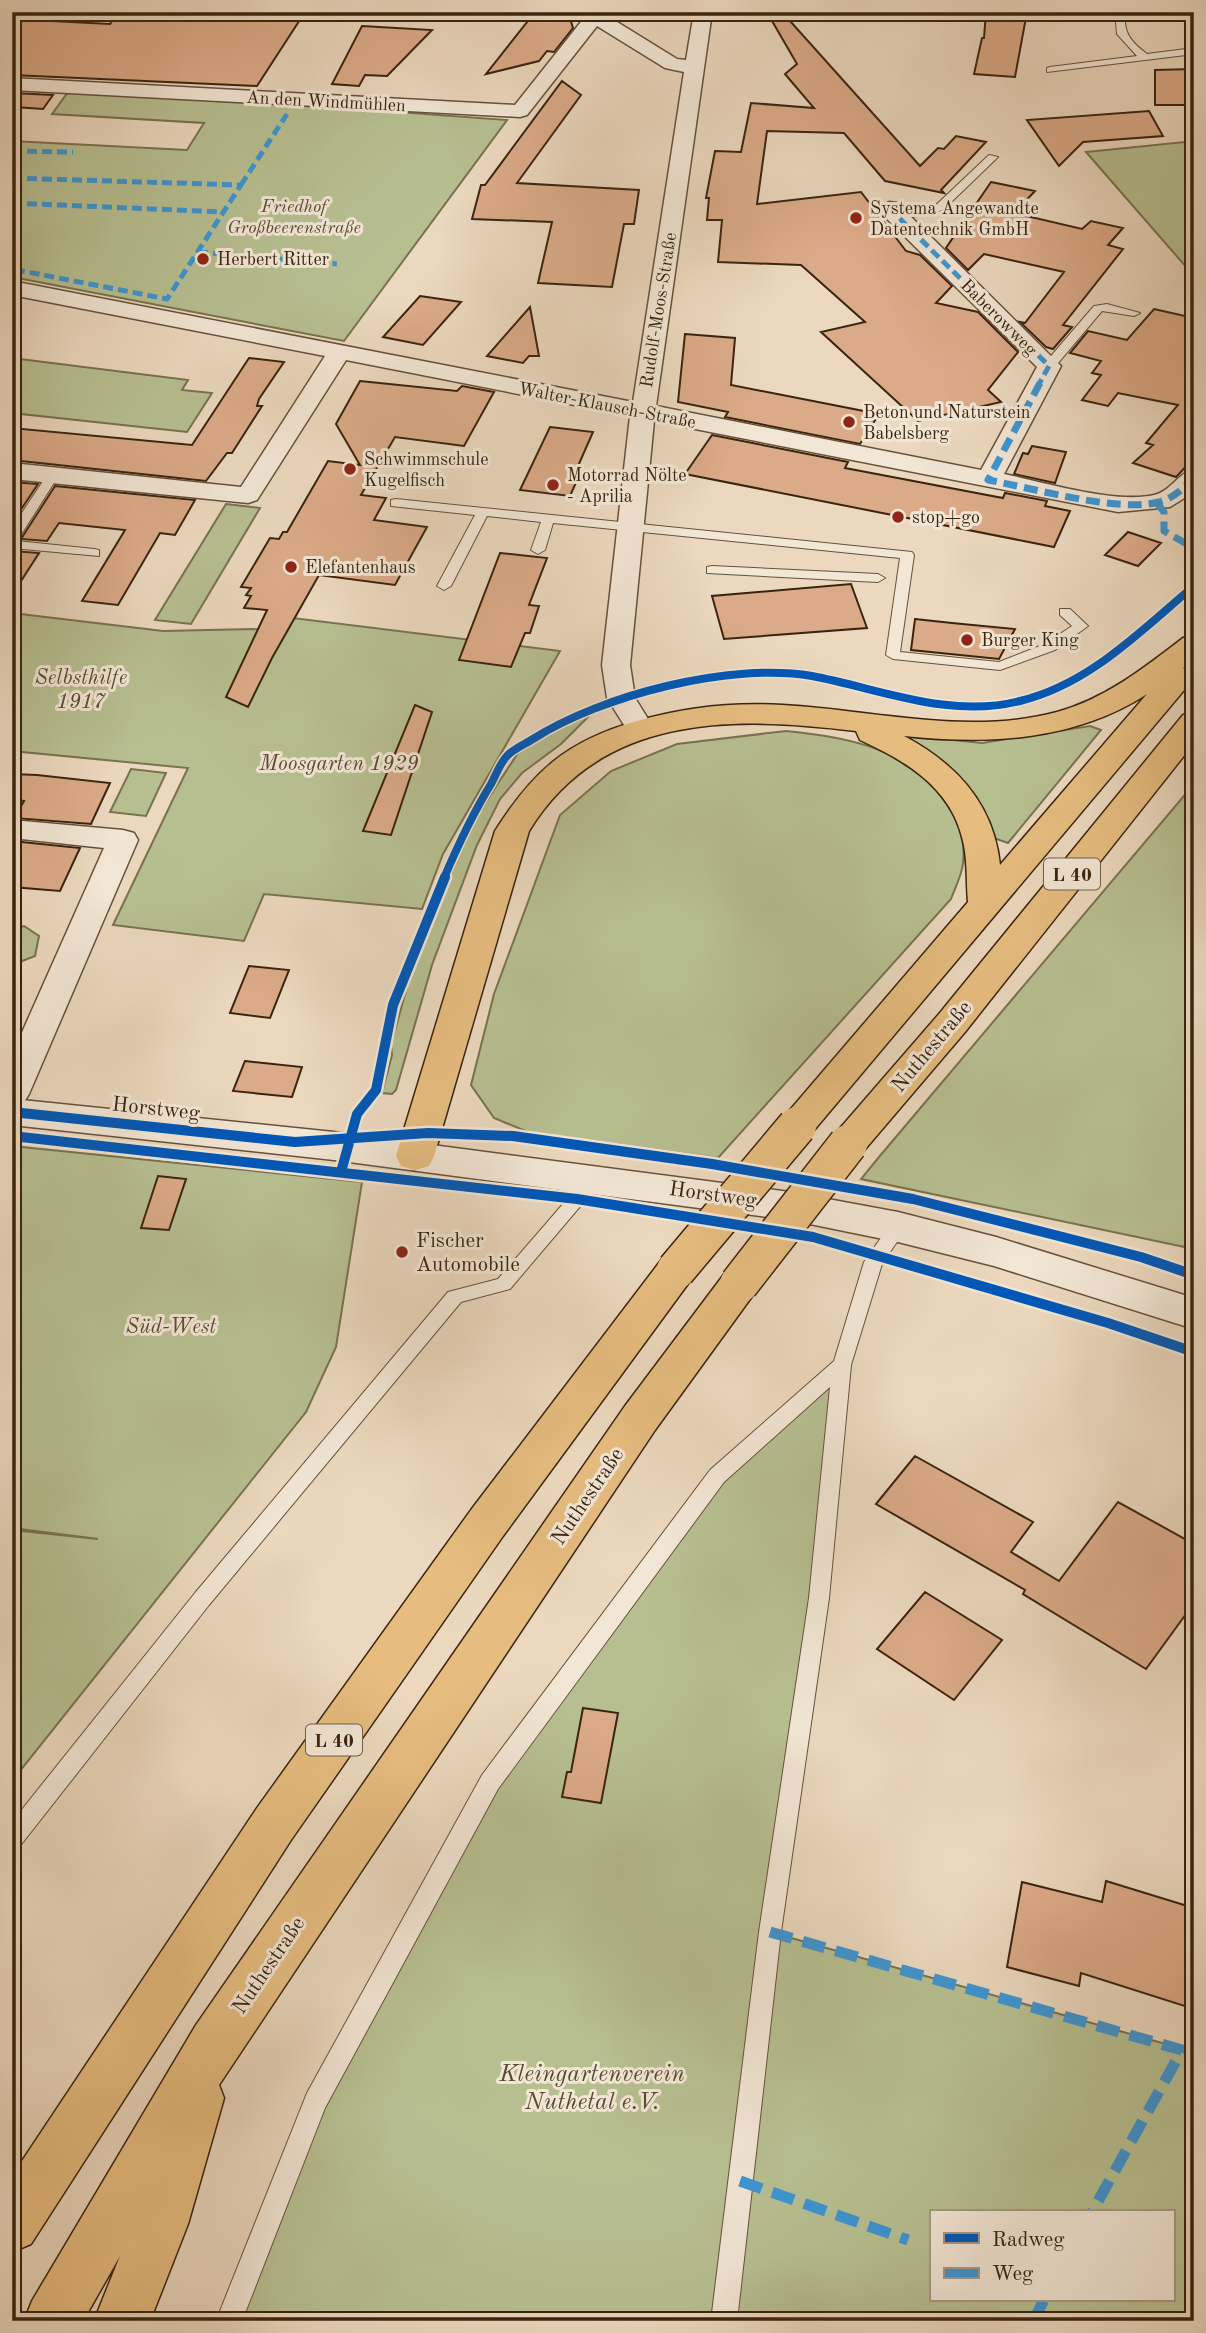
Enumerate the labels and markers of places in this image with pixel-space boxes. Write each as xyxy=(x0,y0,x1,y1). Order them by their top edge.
place label: Systema Angewandte Datentechnik GmbH xyxy=(870,200,1039,239)
marker: Systema Angewandte Datentechnik GmbH xyxy=(848,210,864,226)
marker: Herbert Ritter xyxy=(195,251,211,267)
place label: Herbert Ritter xyxy=(217,251,330,269)
place label: Beton und Naturstein Babelsberg xyxy=(863,404,1031,443)
marker: Beton und Naturstein Babelsberg xyxy=(841,414,857,430)
place label: Schwimmschule Kugelfisch xyxy=(364,451,488,490)
marker: Schwimmschule Kugelfisch xyxy=(342,461,358,477)
place label: Motorrad Nölte - Aprilia xyxy=(567,467,687,506)
marker: Motorrad Nölte - Aprilia xyxy=(545,477,561,493)
marker: stop+go xyxy=(890,509,906,525)
place label: stop+go xyxy=(912,509,980,527)
marker: Elefantenhaus xyxy=(283,559,299,575)
place label: Elefantenhaus xyxy=(305,559,416,577)
marker: Burger King xyxy=(959,632,975,648)
place label: Burger King xyxy=(981,632,1079,650)
place label: Fischer Automobile xyxy=(416,1231,520,1276)
marker: Fischer Automobile xyxy=(394,1244,410,1260)

